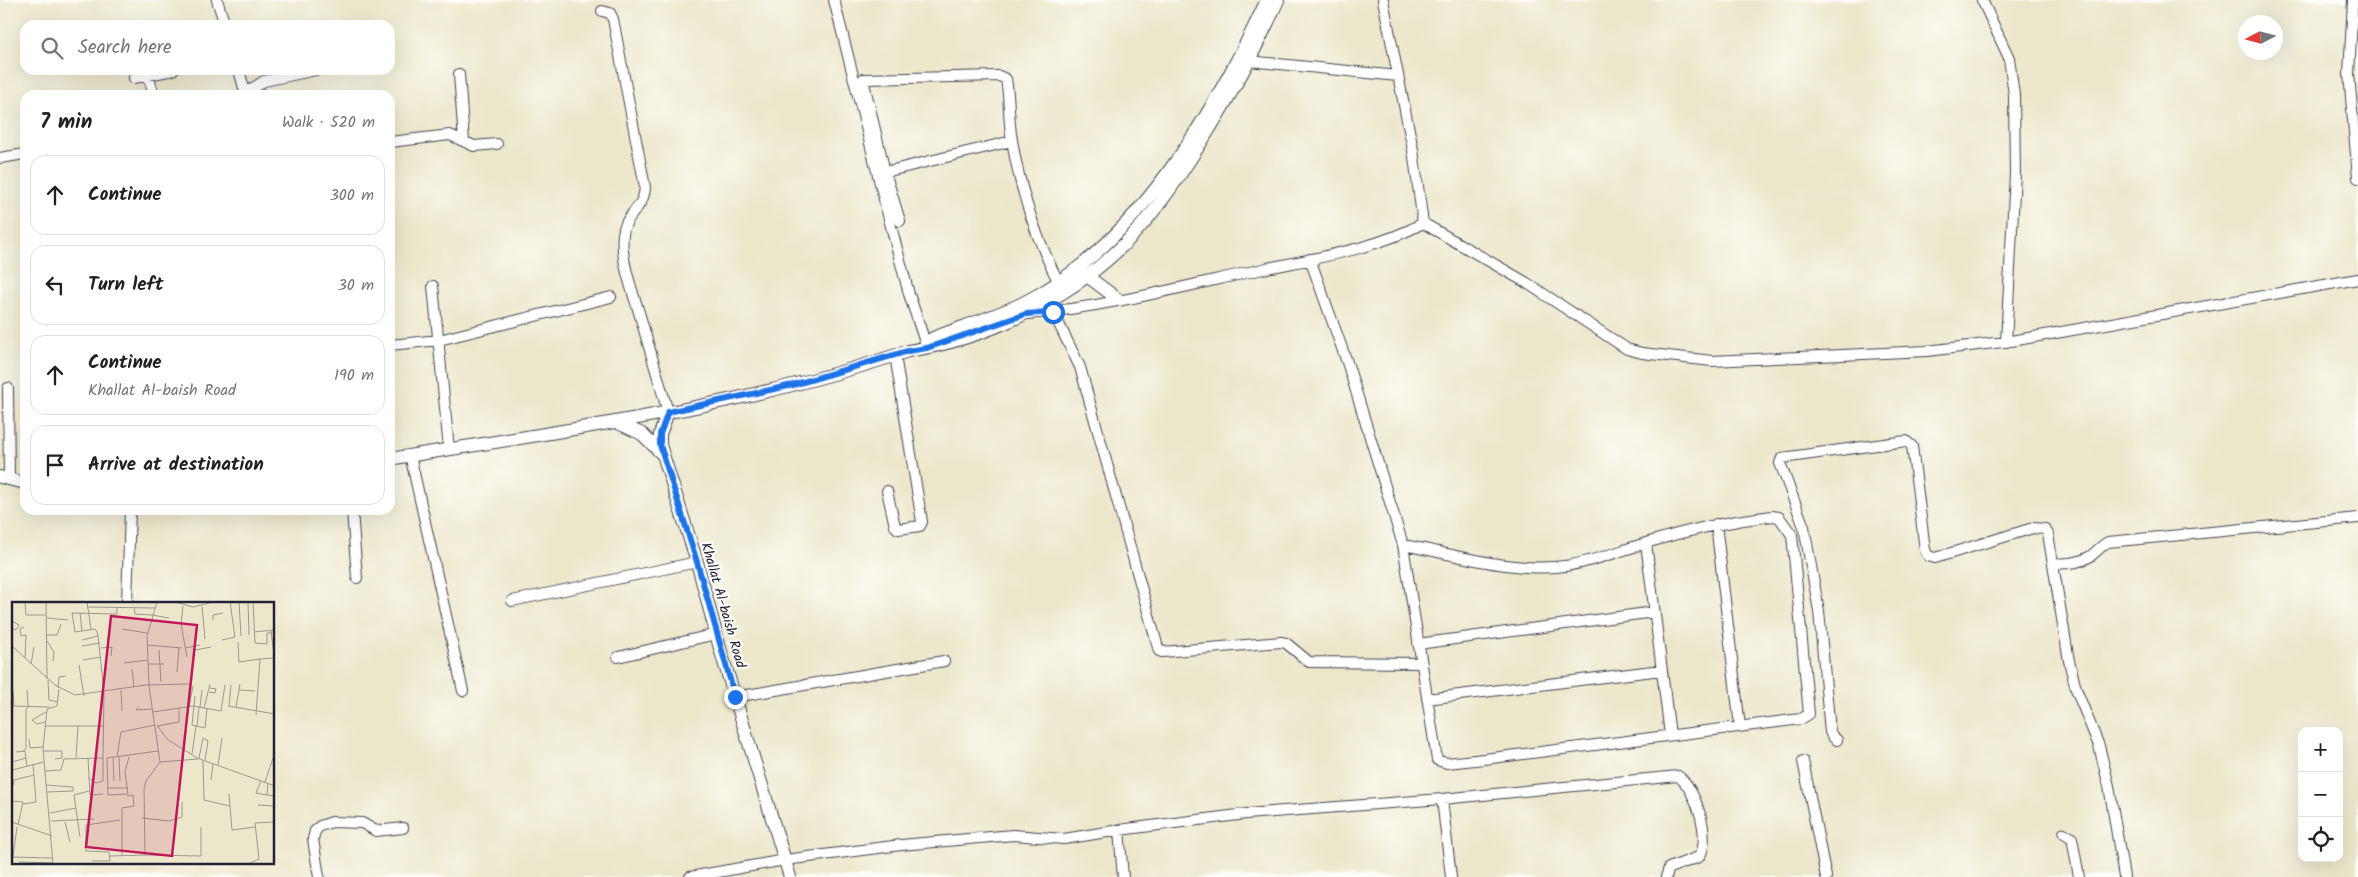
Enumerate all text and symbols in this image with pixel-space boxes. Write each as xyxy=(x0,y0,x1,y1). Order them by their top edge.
north arrow xyxy=(2238,15,2283,60)
search box xyxy=(20,20,395,75)
text: Search here xyxy=(78,33,172,63)
icon: search xyxy=(38,34,66,62)
text: 7 min xyxy=(40,106,92,139)
text: Walk · 520 m xyxy=(282,110,375,135)
text: Continue xyxy=(88,180,161,210)
icon: ahead xyxy=(41,181,69,209)
text: 300 m xyxy=(330,183,374,208)
text: Turn left xyxy=(88,270,163,300)
icon: left xyxy=(41,271,69,299)
text: 30 m xyxy=(338,273,374,298)
route start xyxy=(1042,301,1065,324)
text: Continue xyxy=(88,348,161,378)
icon: ahead xyxy=(41,361,69,389)
text: 190 m xyxy=(334,363,374,388)
text: Khallat Al-baish Road xyxy=(88,378,236,403)
text: Arrive at destination xyxy=(88,450,264,480)
icon: arrive xyxy=(41,451,69,479)
street label: Khallat Al-baish Road xyxy=(695,540,752,672)
inset map xyxy=(12,602,275,864)
route end xyxy=(724,686,747,709)
map controls xyxy=(2298,727,2343,862)
button: + xyxy=(2298,727,2343,772)
button: − xyxy=(2298,772,2343,817)
button: locate xyxy=(2298,817,2343,862)

